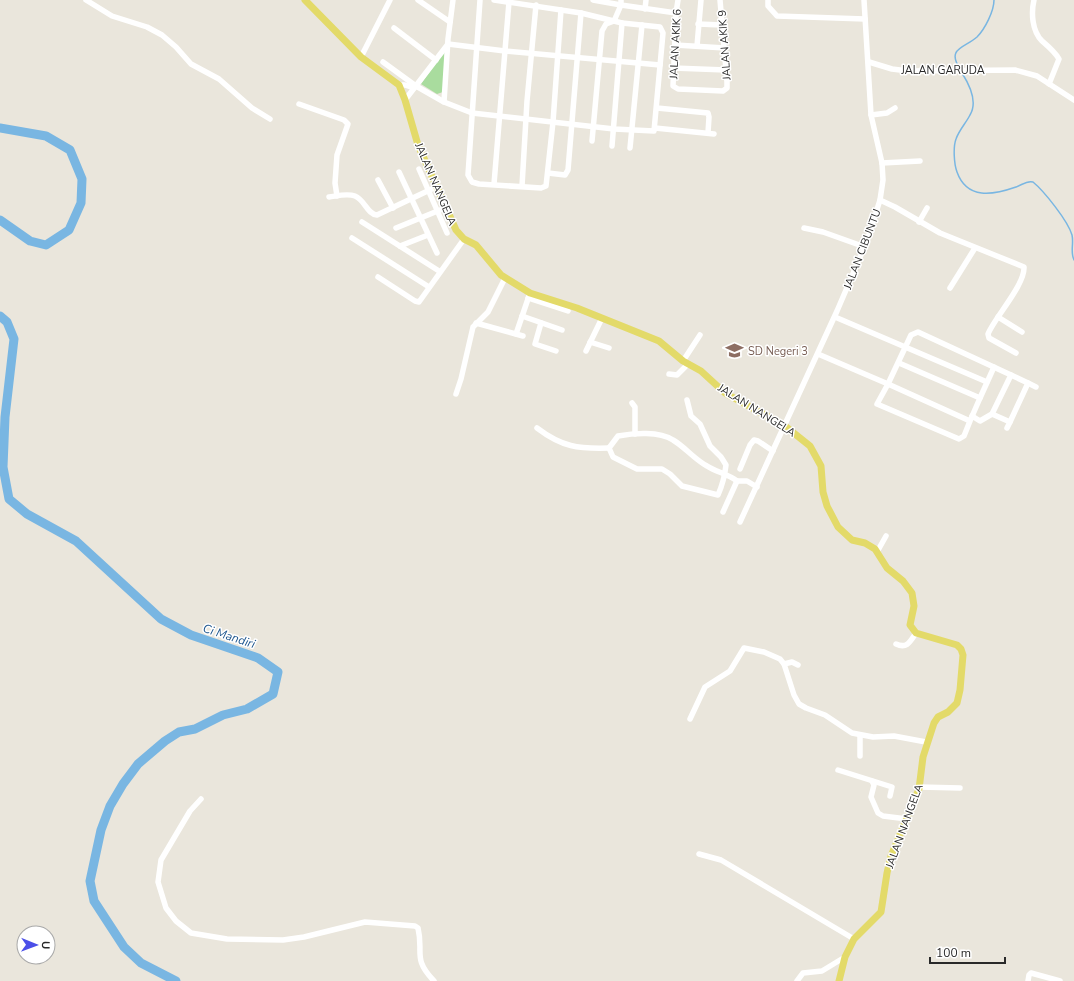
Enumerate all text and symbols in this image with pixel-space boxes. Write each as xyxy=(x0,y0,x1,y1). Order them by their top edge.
street label: JALAN AKIK 6 xyxy=(666,8,685,81)
street label: JALAN AKIK 9 xyxy=(715,9,735,82)
street label: JALAN GARUDA xyxy=(900,63,985,78)
street label: JALAN NANGELA xyxy=(411,139,460,228)
street label: JALAN CIBUNTU xyxy=(840,207,885,292)
school or university icon: SD Negeri 3 xyxy=(725,341,745,361)
place label: SD Negeri 3 xyxy=(748,344,808,359)
street label: JALAN NANGELA xyxy=(714,380,798,440)
water label: Ci Mandiri xyxy=(201,620,257,652)
street label: JALAN NANGELA xyxy=(882,782,927,871)
north arrow xyxy=(16,925,56,965)
scale bar xyxy=(930,939,1005,965)
text: U xyxy=(38,941,53,949)
text: 100 m xyxy=(936,945,971,961)

